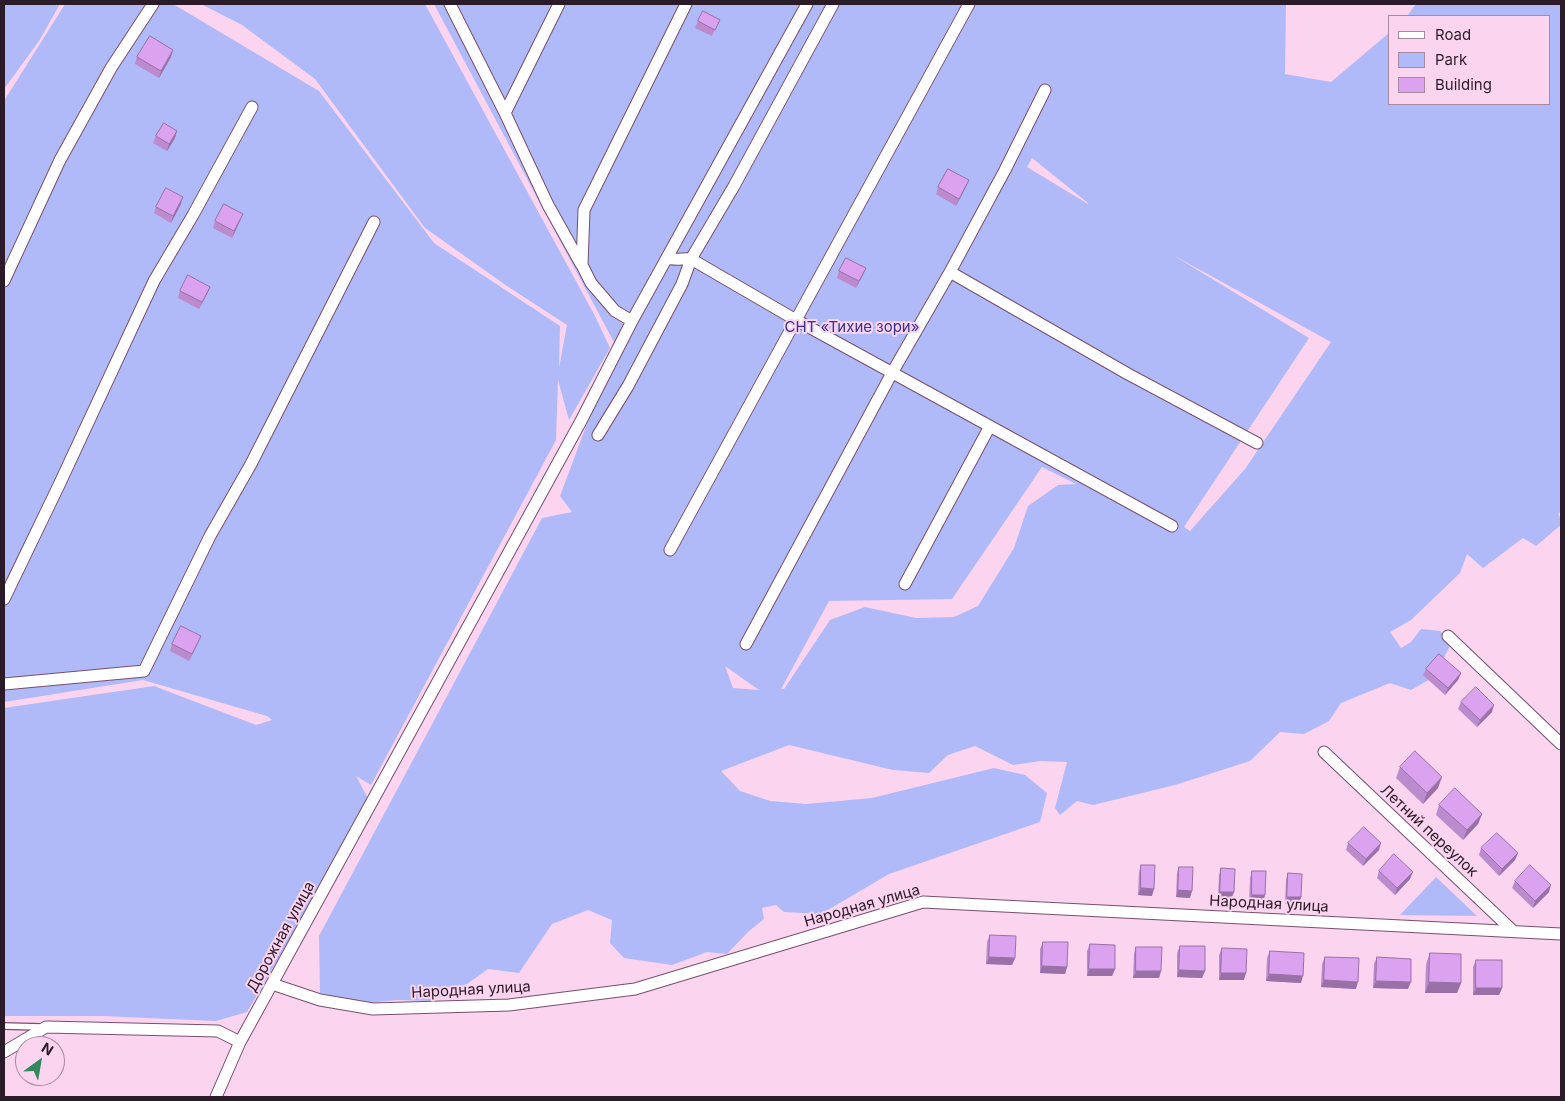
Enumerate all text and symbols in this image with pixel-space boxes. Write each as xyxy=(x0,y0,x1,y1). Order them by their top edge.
legend xyxy=(1388,15,1550,105)
text: Road xyxy=(1435,25,1471,44)
text: Park xyxy=(1435,50,1467,69)
text: Building xyxy=(1435,75,1492,94)
park label: СНТ «Тихие зори» xyxy=(785,318,919,336)
street label: Летний переулок xyxy=(1377,781,1481,881)
street label: Дорожная улица xyxy=(243,879,319,995)
street label: Народная улица xyxy=(802,881,922,931)
street label: Народная улица xyxy=(1209,892,1329,916)
street label: Народная улица xyxy=(411,978,531,1002)
north arrow xyxy=(15,1036,65,1086)
text: N xyxy=(39,1039,57,1059)

